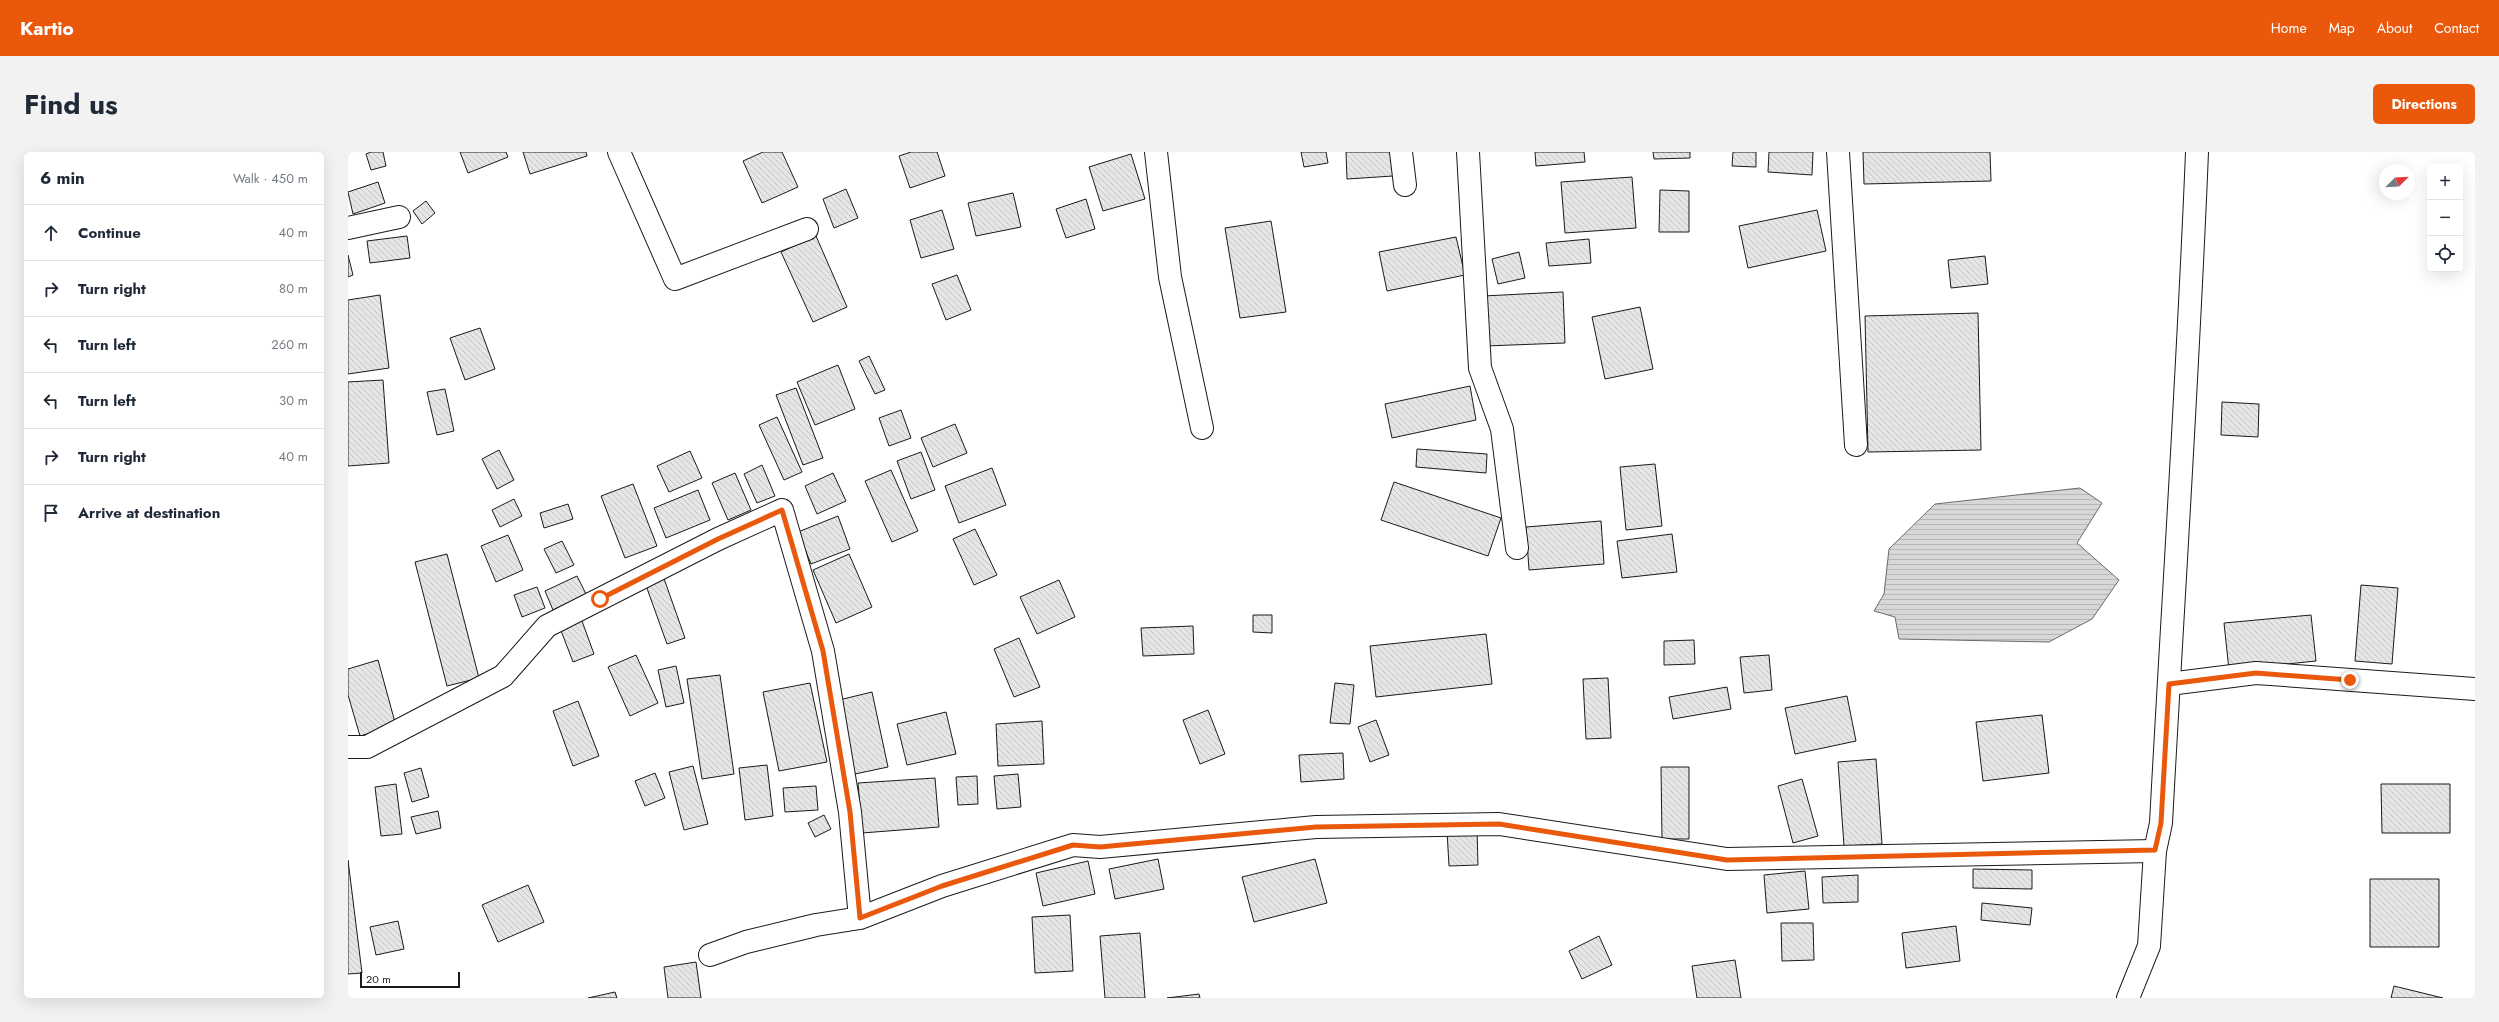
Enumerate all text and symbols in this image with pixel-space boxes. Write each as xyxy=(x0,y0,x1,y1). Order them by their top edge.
text: Kartio xyxy=(20,15,74,42)
text: Home xyxy=(2271,18,2307,38)
text: Map xyxy=(2329,18,2355,38)
text: About xyxy=(2377,18,2412,38)
text: Contact xyxy=(2434,18,2479,38)
text: Find us xyxy=(24,84,118,125)
button: Directions xyxy=(2373,84,2475,124)
north arrow xyxy=(2379,164,2415,200)
map controls xyxy=(2427,164,2463,272)
button: + xyxy=(2427,164,2463,200)
text: 6 min xyxy=(40,166,85,190)
text: Walk · 450 m xyxy=(233,169,308,188)
button: − xyxy=(2427,200,2463,236)
icon: ahead xyxy=(40,222,62,244)
text: Continue xyxy=(78,222,141,244)
text: 40 m xyxy=(279,223,308,242)
button: locate xyxy=(2427,236,2463,272)
icon: right xyxy=(40,278,62,300)
text: Turn right xyxy=(78,278,146,300)
text: 80 m xyxy=(279,279,308,298)
icon: left xyxy=(40,334,62,356)
text: Turn left xyxy=(78,334,136,356)
text: 260 m xyxy=(271,335,308,354)
icon: left xyxy=(40,390,62,412)
text: Turn left xyxy=(78,390,136,412)
text: 30 m xyxy=(279,391,308,410)
icon: right xyxy=(40,446,62,468)
text: Turn right xyxy=(78,446,146,468)
text: 40 m xyxy=(279,447,308,466)
icon: arrive xyxy=(40,502,62,524)
text: Arrive at destination xyxy=(78,502,220,524)
route start xyxy=(591,590,609,608)
route end xyxy=(2341,671,2359,689)
scale bar xyxy=(360,970,460,989)
text: 20 m xyxy=(366,971,391,987)

